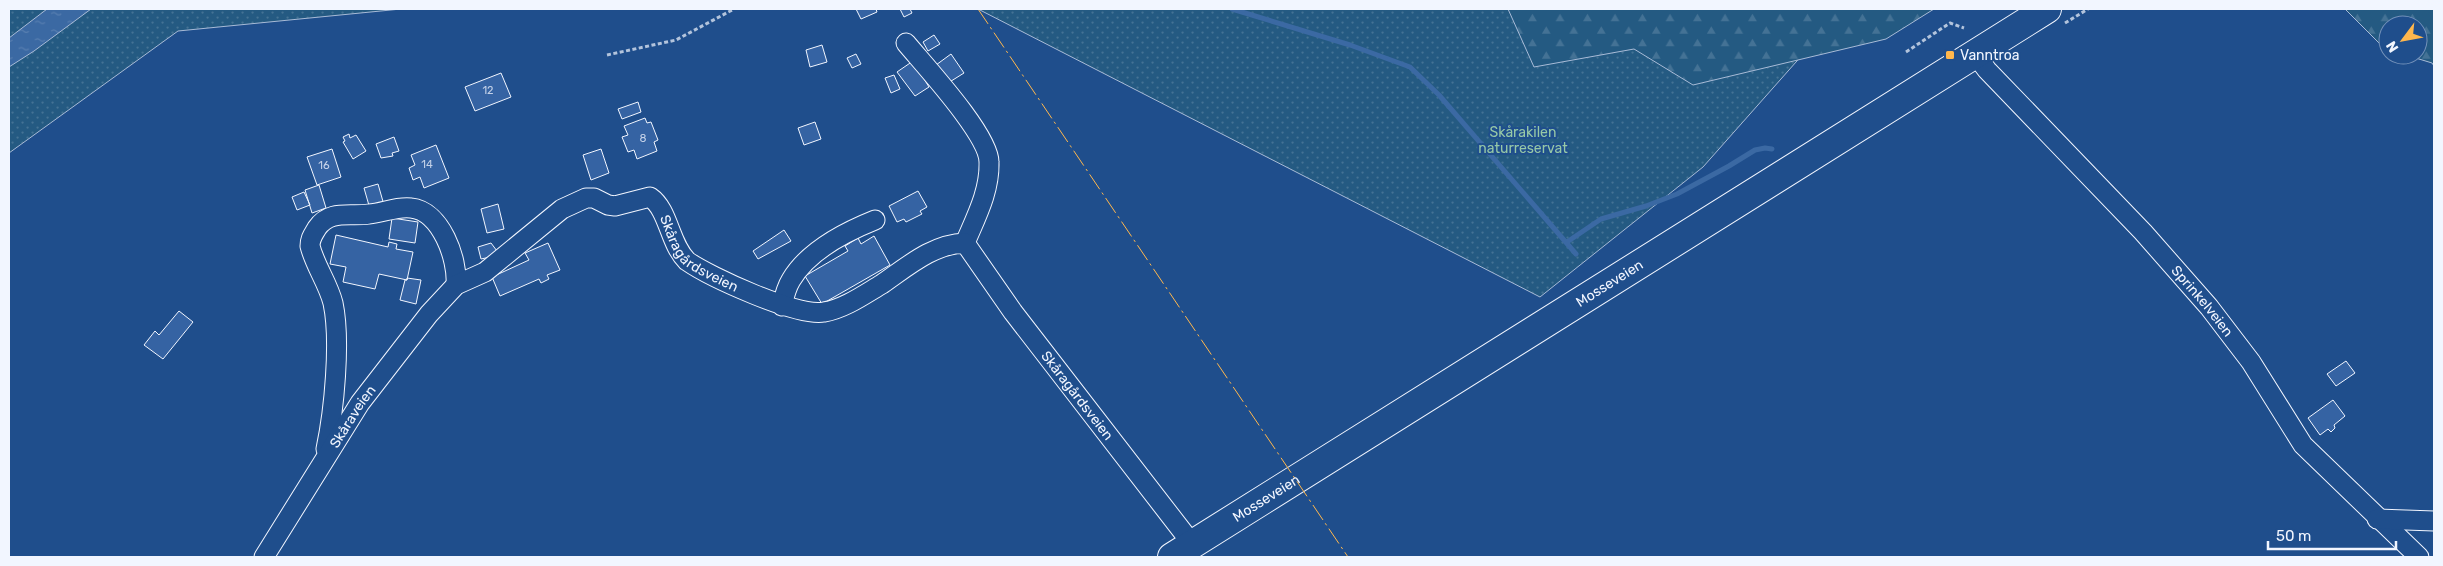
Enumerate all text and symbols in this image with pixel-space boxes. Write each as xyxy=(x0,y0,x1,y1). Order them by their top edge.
north arrow xyxy=(2378,15,2428,65)
text: N xyxy=(2383,38,2402,55)
place label: Vanntroa xyxy=(1960,47,2019,64)
marker: Vanntroa xyxy=(1944,49,1956,61)
house number: 12 xyxy=(482,84,494,97)
park label: Skårakilen naturreservat xyxy=(1478,124,1568,157)
house number: 8 xyxy=(640,132,647,145)
house number: 14 xyxy=(421,158,433,171)
house number: 16 xyxy=(318,159,330,172)
street label: Skåragårdsveien xyxy=(656,212,741,295)
street label: Mosseveien xyxy=(1573,256,1646,311)
street label: Sprinkelveien xyxy=(2168,262,2237,340)
street label: Skåragårdsveien xyxy=(1038,347,1117,443)
street label: Skåraveien xyxy=(326,382,379,451)
street label: Mosseveien xyxy=(1229,471,1303,525)
scale bar xyxy=(2268,518,2396,550)
text: 50 m xyxy=(2276,527,2311,545)

